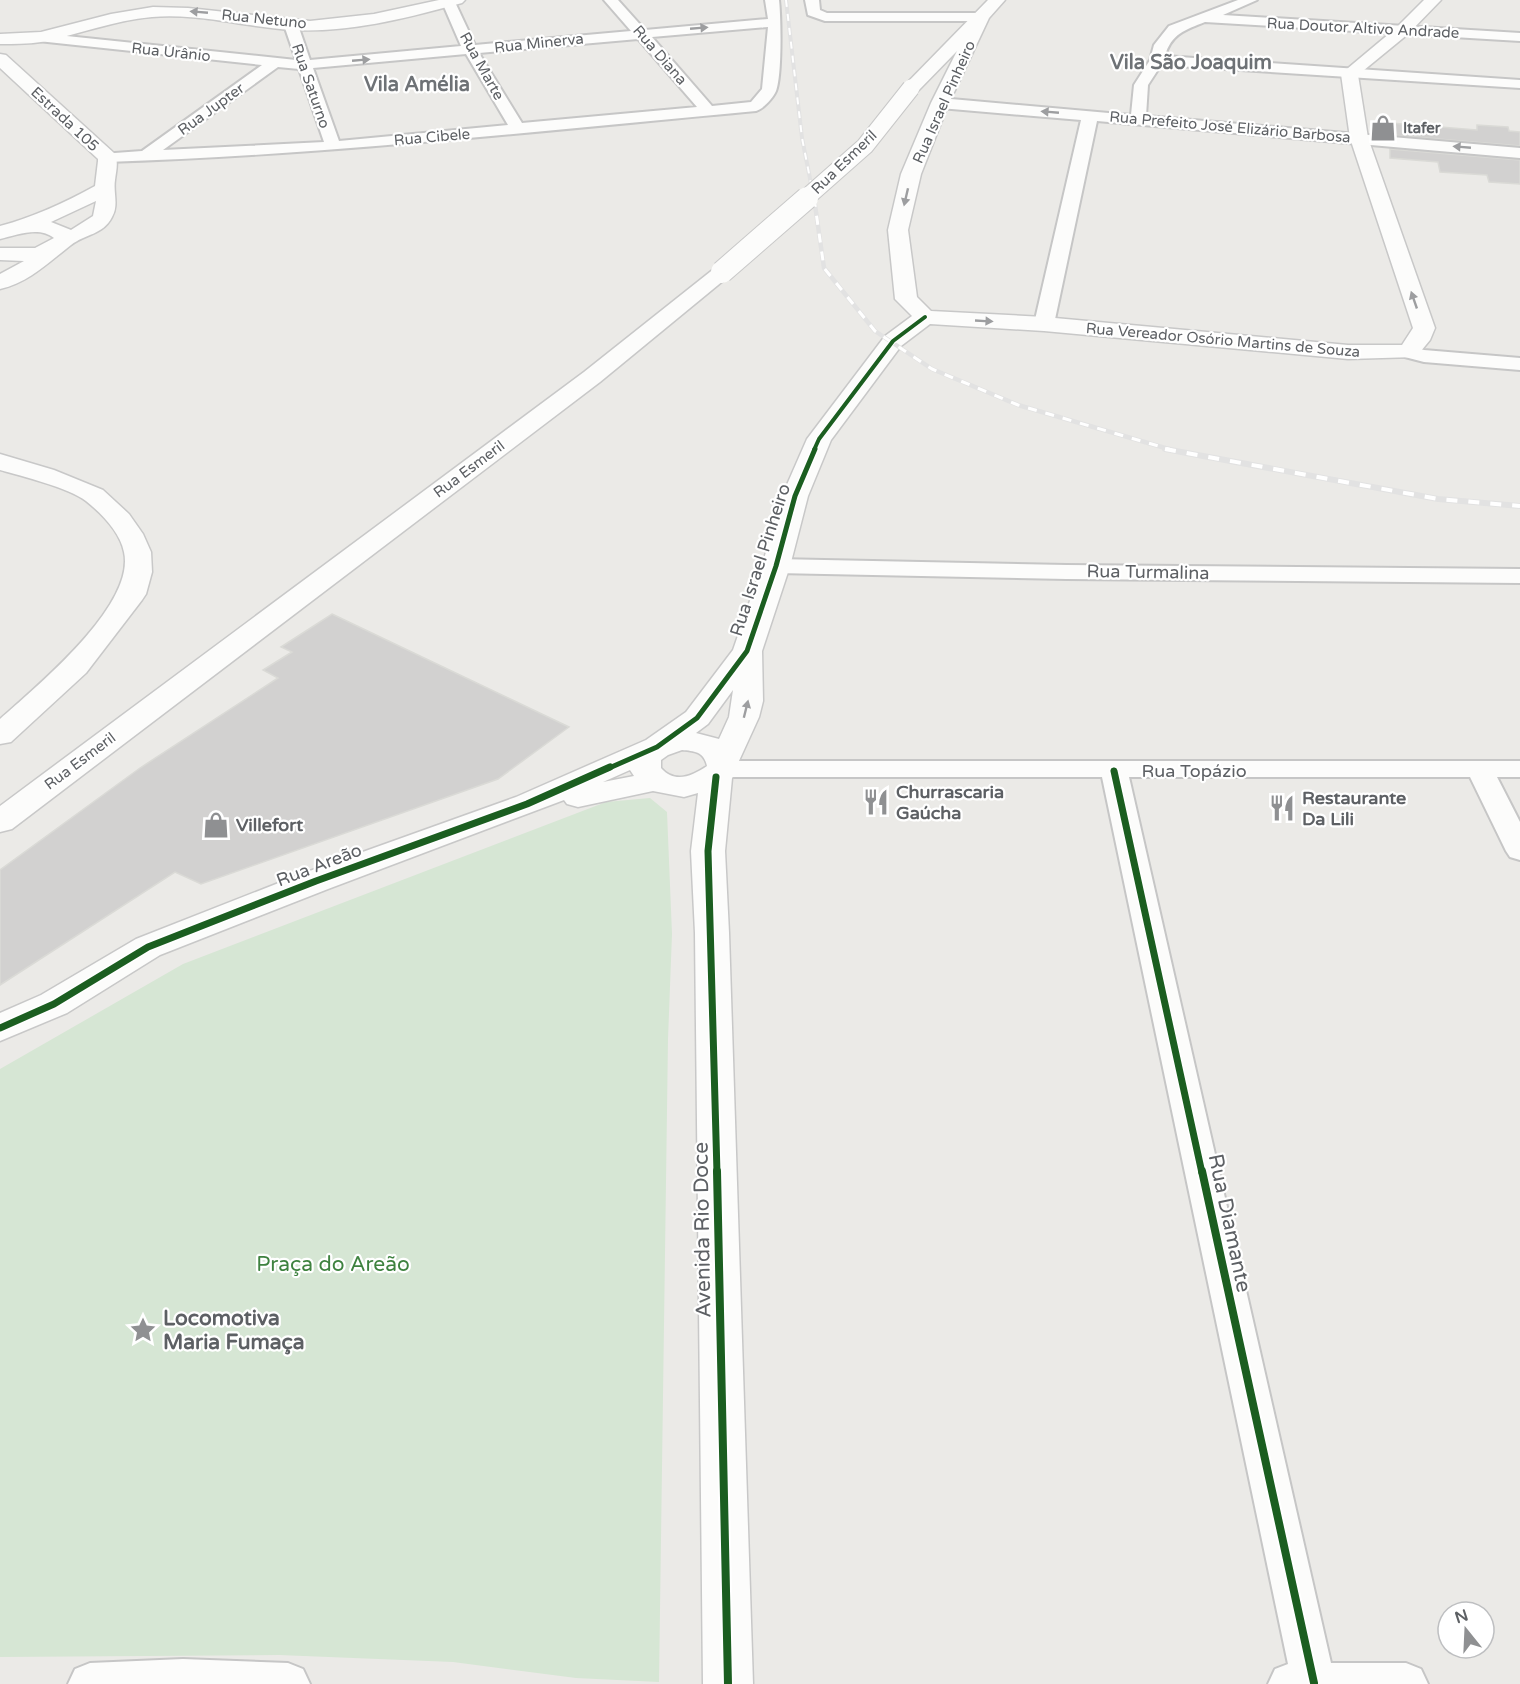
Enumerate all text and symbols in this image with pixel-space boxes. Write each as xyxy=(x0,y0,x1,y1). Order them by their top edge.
street label: Rua Netuno xyxy=(220,6,308,32)
one-way arrow xyxy=(189,8,208,17)
street label: Rua Doutor Altivo Andrade xyxy=(1266,14,1460,42)
street label: Rua Diana xyxy=(629,22,691,88)
one-way arrow xyxy=(689,23,708,33)
street label: Rua Marte xyxy=(456,29,508,103)
street label: Rua Minerva xyxy=(493,29,585,57)
street label: Rua Israel Pinheiro xyxy=(909,38,979,166)
street label: Rua Urânio xyxy=(131,39,211,65)
street label: Rua Saturno xyxy=(288,41,334,131)
district label: Vila São Joaquim xyxy=(1110,51,1272,75)
one-way arrow xyxy=(352,55,371,64)
district label: Vila Amélia xyxy=(364,73,470,97)
street label: Rua Jupter xyxy=(174,79,248,139)
street label: Estrada 105 xyxy=(27,83,103,155)
one-way arrow xyxy=(1040,107,1059,117)
street label: Rua Prefeito José Elizário Barbosa xyxy=(1109,107,1351,147)
shop icon: Itafer xyxy=(1368,113,1398,143)
place label: Itafer xyxy=(1403,119,1441,137)
street label: Rua Cibele xyxy=(393,125,471,149)
street label: Rua Esmeril xyxy=(807,126,881,198)
one-way arrow xyxy=(1452,142,1471,152)
one-way arrow xyxy=(901,188,910,207)
one-way arrow xyxy=(1409,291,1419,309)
one-way arrow xyxy=(974,316,993,325)
street label: Rua Vereador Osório Martins de Souza xyxy=(1085,319,1361,361)
street label: Rua Esmeril xyxy=(430,436,508,502)
street label: Rua Israel Pinheiro xyxy=(725,481,795,639)
street label: Rua Turmalina xyxy=(1086,560,1210,584)
one-way arrow xyxy=(741,700,751,718)
street label: Rua Esmeril xyxy=(41,728,119,794)
street label: Rua Topázio xyxy=(1141,760,1247,782)
place label: Churrascaria Gaúcha xyxy=(896,781,1004,824)
restaurant icon: Churrascaria Gaúcha xyxy=(861,787,891,817)
place label: Restaurante Da Lili xyxy=(1302,787,1406,830)
restaurant icon: Restaurante Da Lili xyxy=(1267,793,1297,823)
shop icon: Villefort xyxy=(201,810,231,840)
place label: Villefort xyxy=(236,814,303,836)
street label: Rua Areão xyxy=(273,839,365,891)
street label: Avenida Rio Doce xyxy=(688,1142,717,1318)
street label: Rua Diamante xyxy=(1203,1152,1256,1295)
park label: Praça do Areão xyxy=(256,1252,410,1277)
place label: Locomotiva Maria Fumaça xyxy=(163,1306,305,1355)
place icon: Locomotiva Maria Fumaça xyxy=(128,1315,158,1345)
north arrow xyxy=(1436,1600,1496,1660)
text: N xyxy=(1452,1605,1471,1628)

